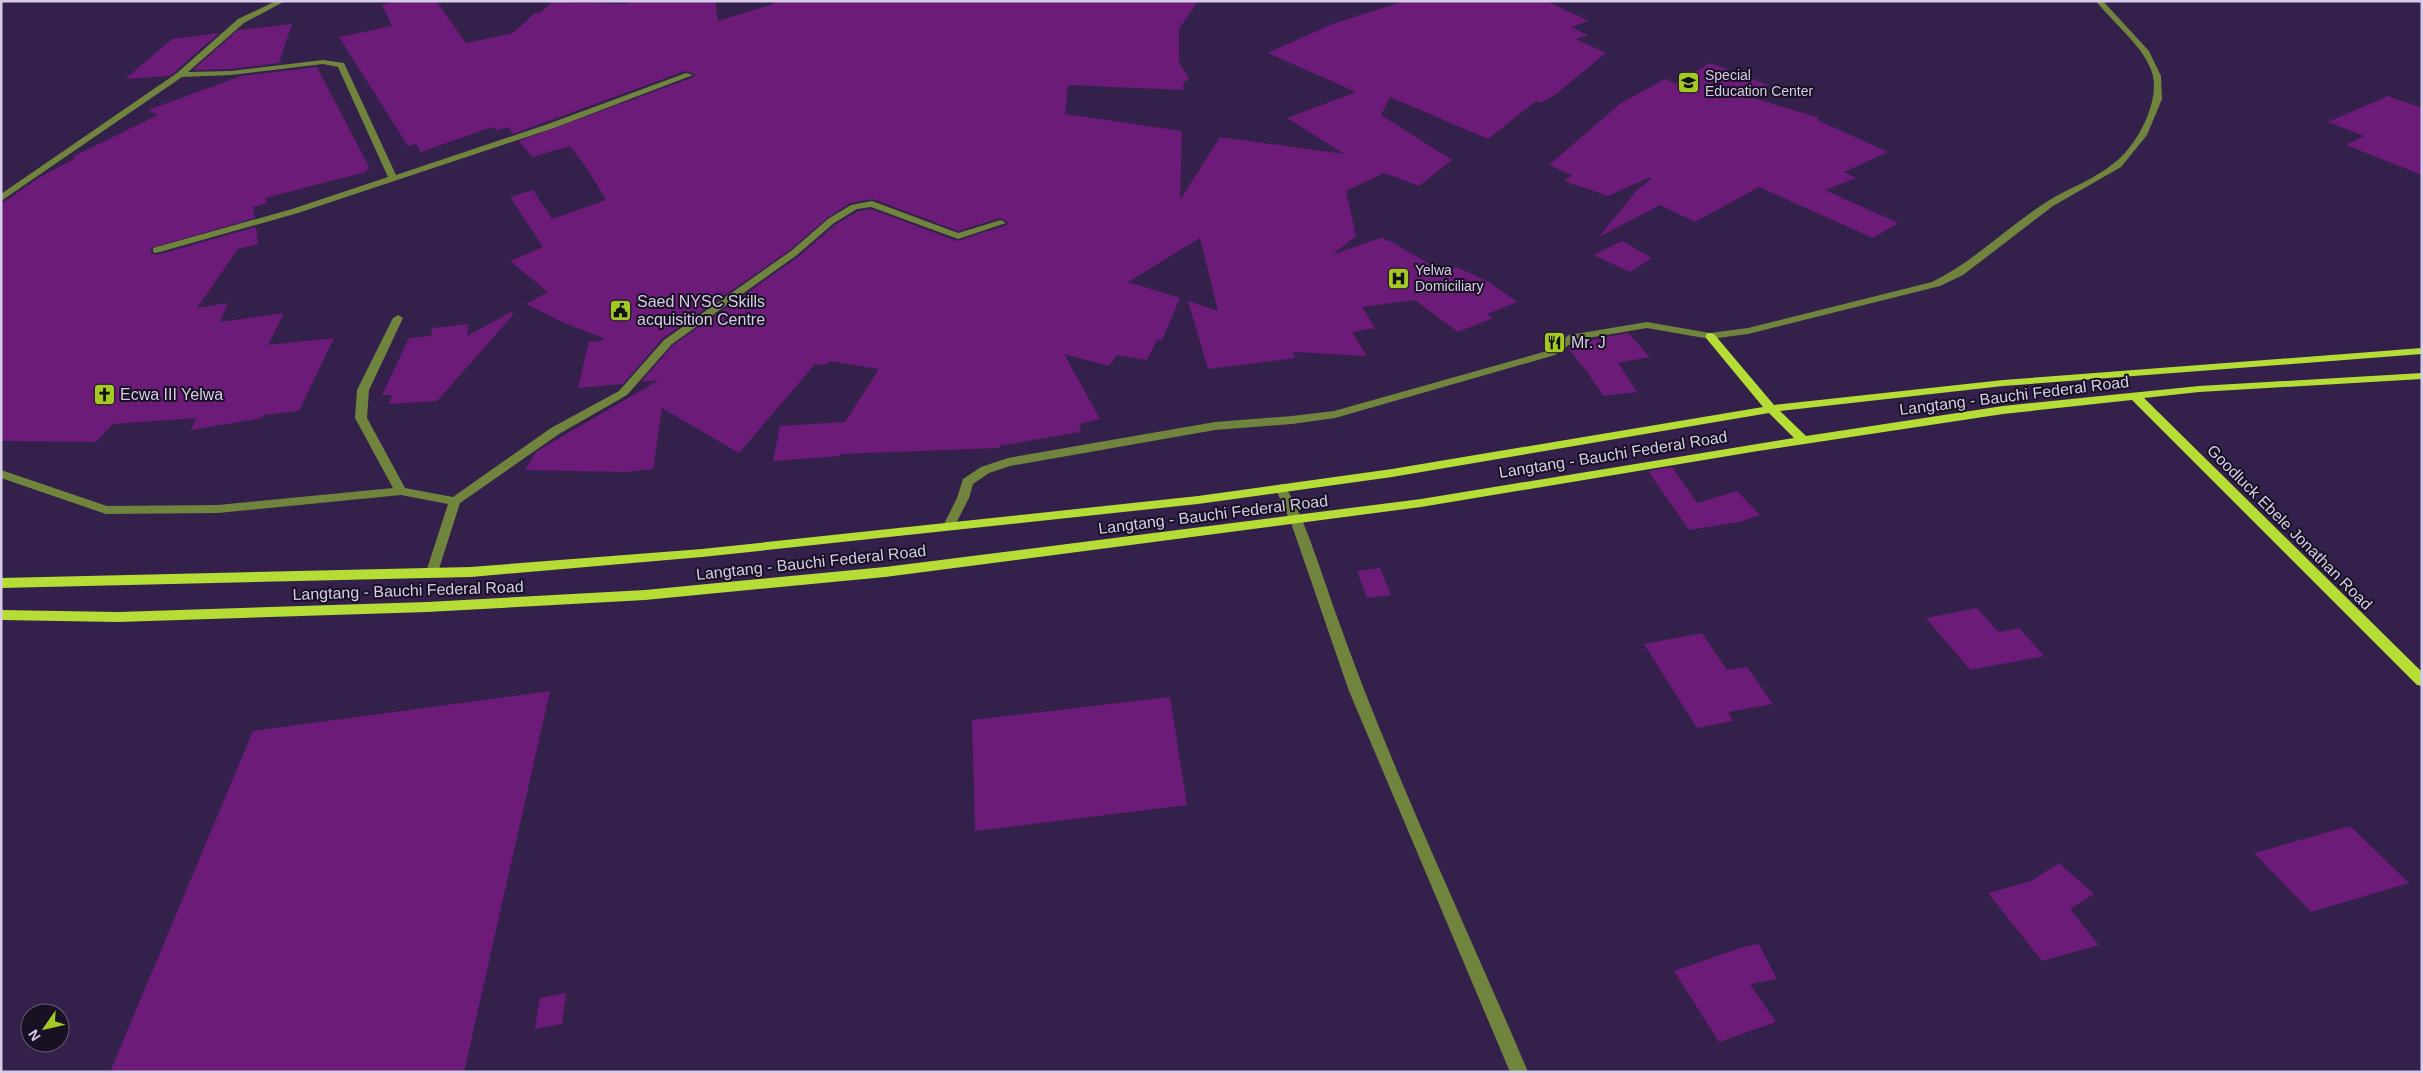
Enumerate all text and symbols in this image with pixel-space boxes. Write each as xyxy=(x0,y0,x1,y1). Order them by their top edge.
place label: Special Education Center xyxy=(1705,67,1814,99)
school or university icon: Special Education Center xyxy=(1677,71,1701,95)
place label: Yelwa Domiciliary xyxy=(1415,262,1483,294)
hospital icon: Yelwa Domiciliary xyxy=(1387,266,1411,290)
place label: Saed NYSC Skills acquisition Centre xyxy=(637,293,765,328)
public building icon: Saed NYSC Skills acquisition Centre xyxy=(609,298,633,322)
restaurant icon: Mr. J xyxy=(1543,330,1567,354)
place label: Mr. J xyxy=(1571,334,1606,351)
street label: Langtang - Bauchi Federal Road xyxy=(1898,373,2130,418)
church icon: Ecwa III Yelwa xyxy=(92,382,116,406)
place label: Ecwa III Yelwa xyxy=(120,386,223,403)
street label: Langtang - Bauchi Federal Road xyxy=(1498,428,1729,481)
street label: Goodluck Ebele Jonathan Road xyxy=(2204,441,2376,613)
street label: Langtang - Bauchi Federal Road xyxy=(1097,492,1329,537)
street label: Langtang - Bauchi Federal Road xyxy=(695,542,927,583)
street label: Langtang - Bauchi Federal Road xyxy=(292,578,524,603)
north arrow xyxy=(20,1003,70,1053)
text: N xyxy=(25,1027,44,1044)

